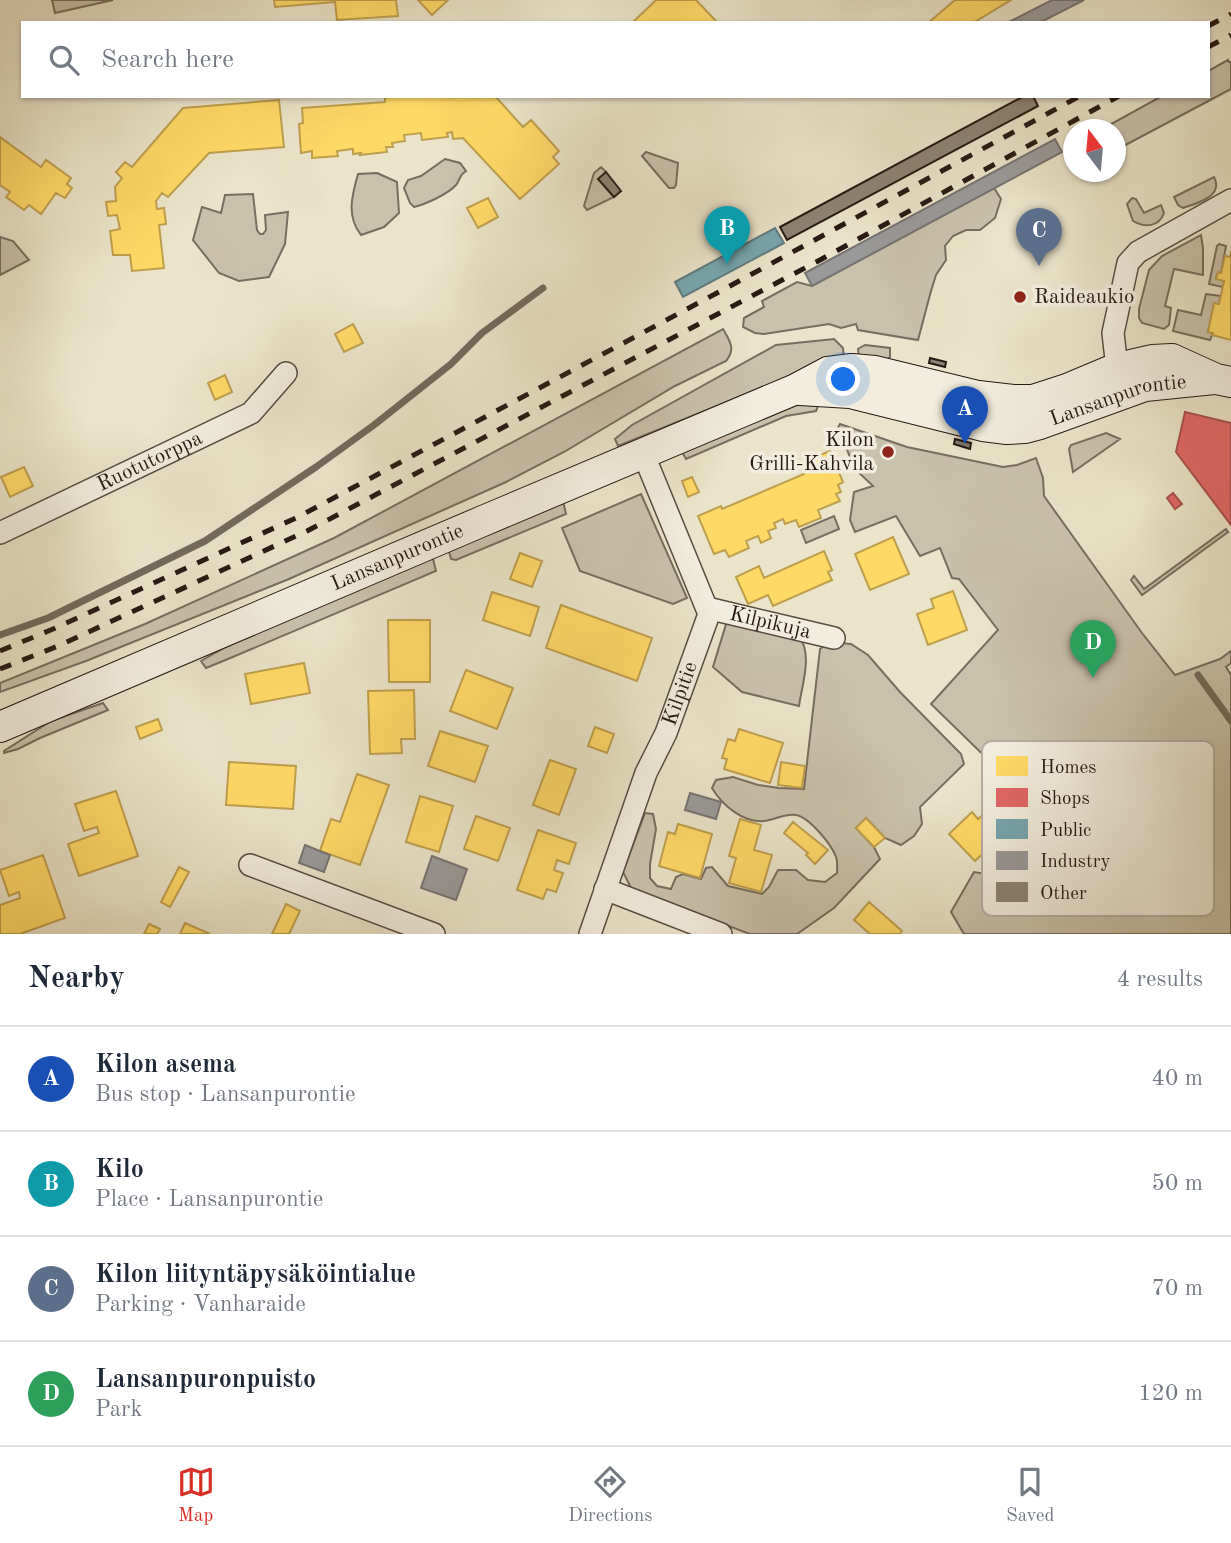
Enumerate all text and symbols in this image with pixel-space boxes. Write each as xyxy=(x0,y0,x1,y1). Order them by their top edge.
search box xyxy=(21,21,1210,98)
icon: search xyxy=(45,41,83,79)
text: Search here xyxy=(101,47,234,73)
north arrow xyxy=(1063,119,1126,182)
pin: B xyxy=(704,206,750,264)
pin: C xyxy=(1016,208,1062,266)
place label: Raideaukio xyxy=(1034,287,1134,308)
marker: Raideaukio xyxy=(1012,289,1028,305)
your location xyxy=(826,362,860,396)
street label: Lansanpurontie xyxy=(1047,371,1187,430)
pin: A xyxy=(942,386,988,444)
street label: Ruotutorppa xyxy=(94,427,206,495)
place label: Kilon Grilli-Kahvila xyxy=(749,430,874,475)
marker: Kilon Grilli-Kahvila xyxy=(880,444,896,460)
street label: Lansanpurontie xyxy=(328,520,467,595)
street label: Kilpikuja xyxy=(727,603,813,643)
pin: D xyxy=(1070,620,1116,678)
street label: Kilpitie xyxy=(659,659,701,729)
legend xyxy=(982,741,1214,916)
text: Homes xyxy=(1040,759,1096,778)
text: Shops xyxy=(1040,790,1090,809)
text: Public xyxy=(1040,822,1091,841)
text: Industry xyxy=(1040,853,1111,872)
text: Other xyxy=(1040,885,1087,904)
text: Nearby xyxy=(28,964,125,994)
text: 4 results xyxy=(1117,968,1203,991)
text: Kilon asema xyxy=(95,1052,236,1078)
text: A xyxy=(42,1067,60,1090)
text: 40 m xyxy=(1152,1067,1203,1090)
text: Bus stop · Lansanpurontie xyxy=(95,1083,356,1106)
text: Kilo xyxy=(95,1157,144,1183)
text: B xyxy=(43,1172,59,1195)
text: 50 m xyxy=(1152,1172,1203,1195)
text: Place · Lansanpurontie xyxy=(95,1188,323,1211)
text: Kilon liityntäpysäköintialue xyxy=(95,1262,416,1288)
text: C xyxy=(43,1277,59,1300)
text: 70 m xyxy=(1152,1277,1203,1300)
text: Parking · Vanharaide xyxy=(95,1293,306,1316)
text: Lansanpuronpuisto xyxy=(95,1367,316,1393)
text: D xyxy=(42,1382,60,1405)
text: 120 m xyxy=(1138,1382,1203,1405)
text: Park xyxy=(95,1398,142,1421)
tab: Map xyxy=(177,1463,215,1528)
tab: Directions xyxy=(568,1463,653,1528)
tab: Saved xyxy=(1006,1463,1054,1528)

